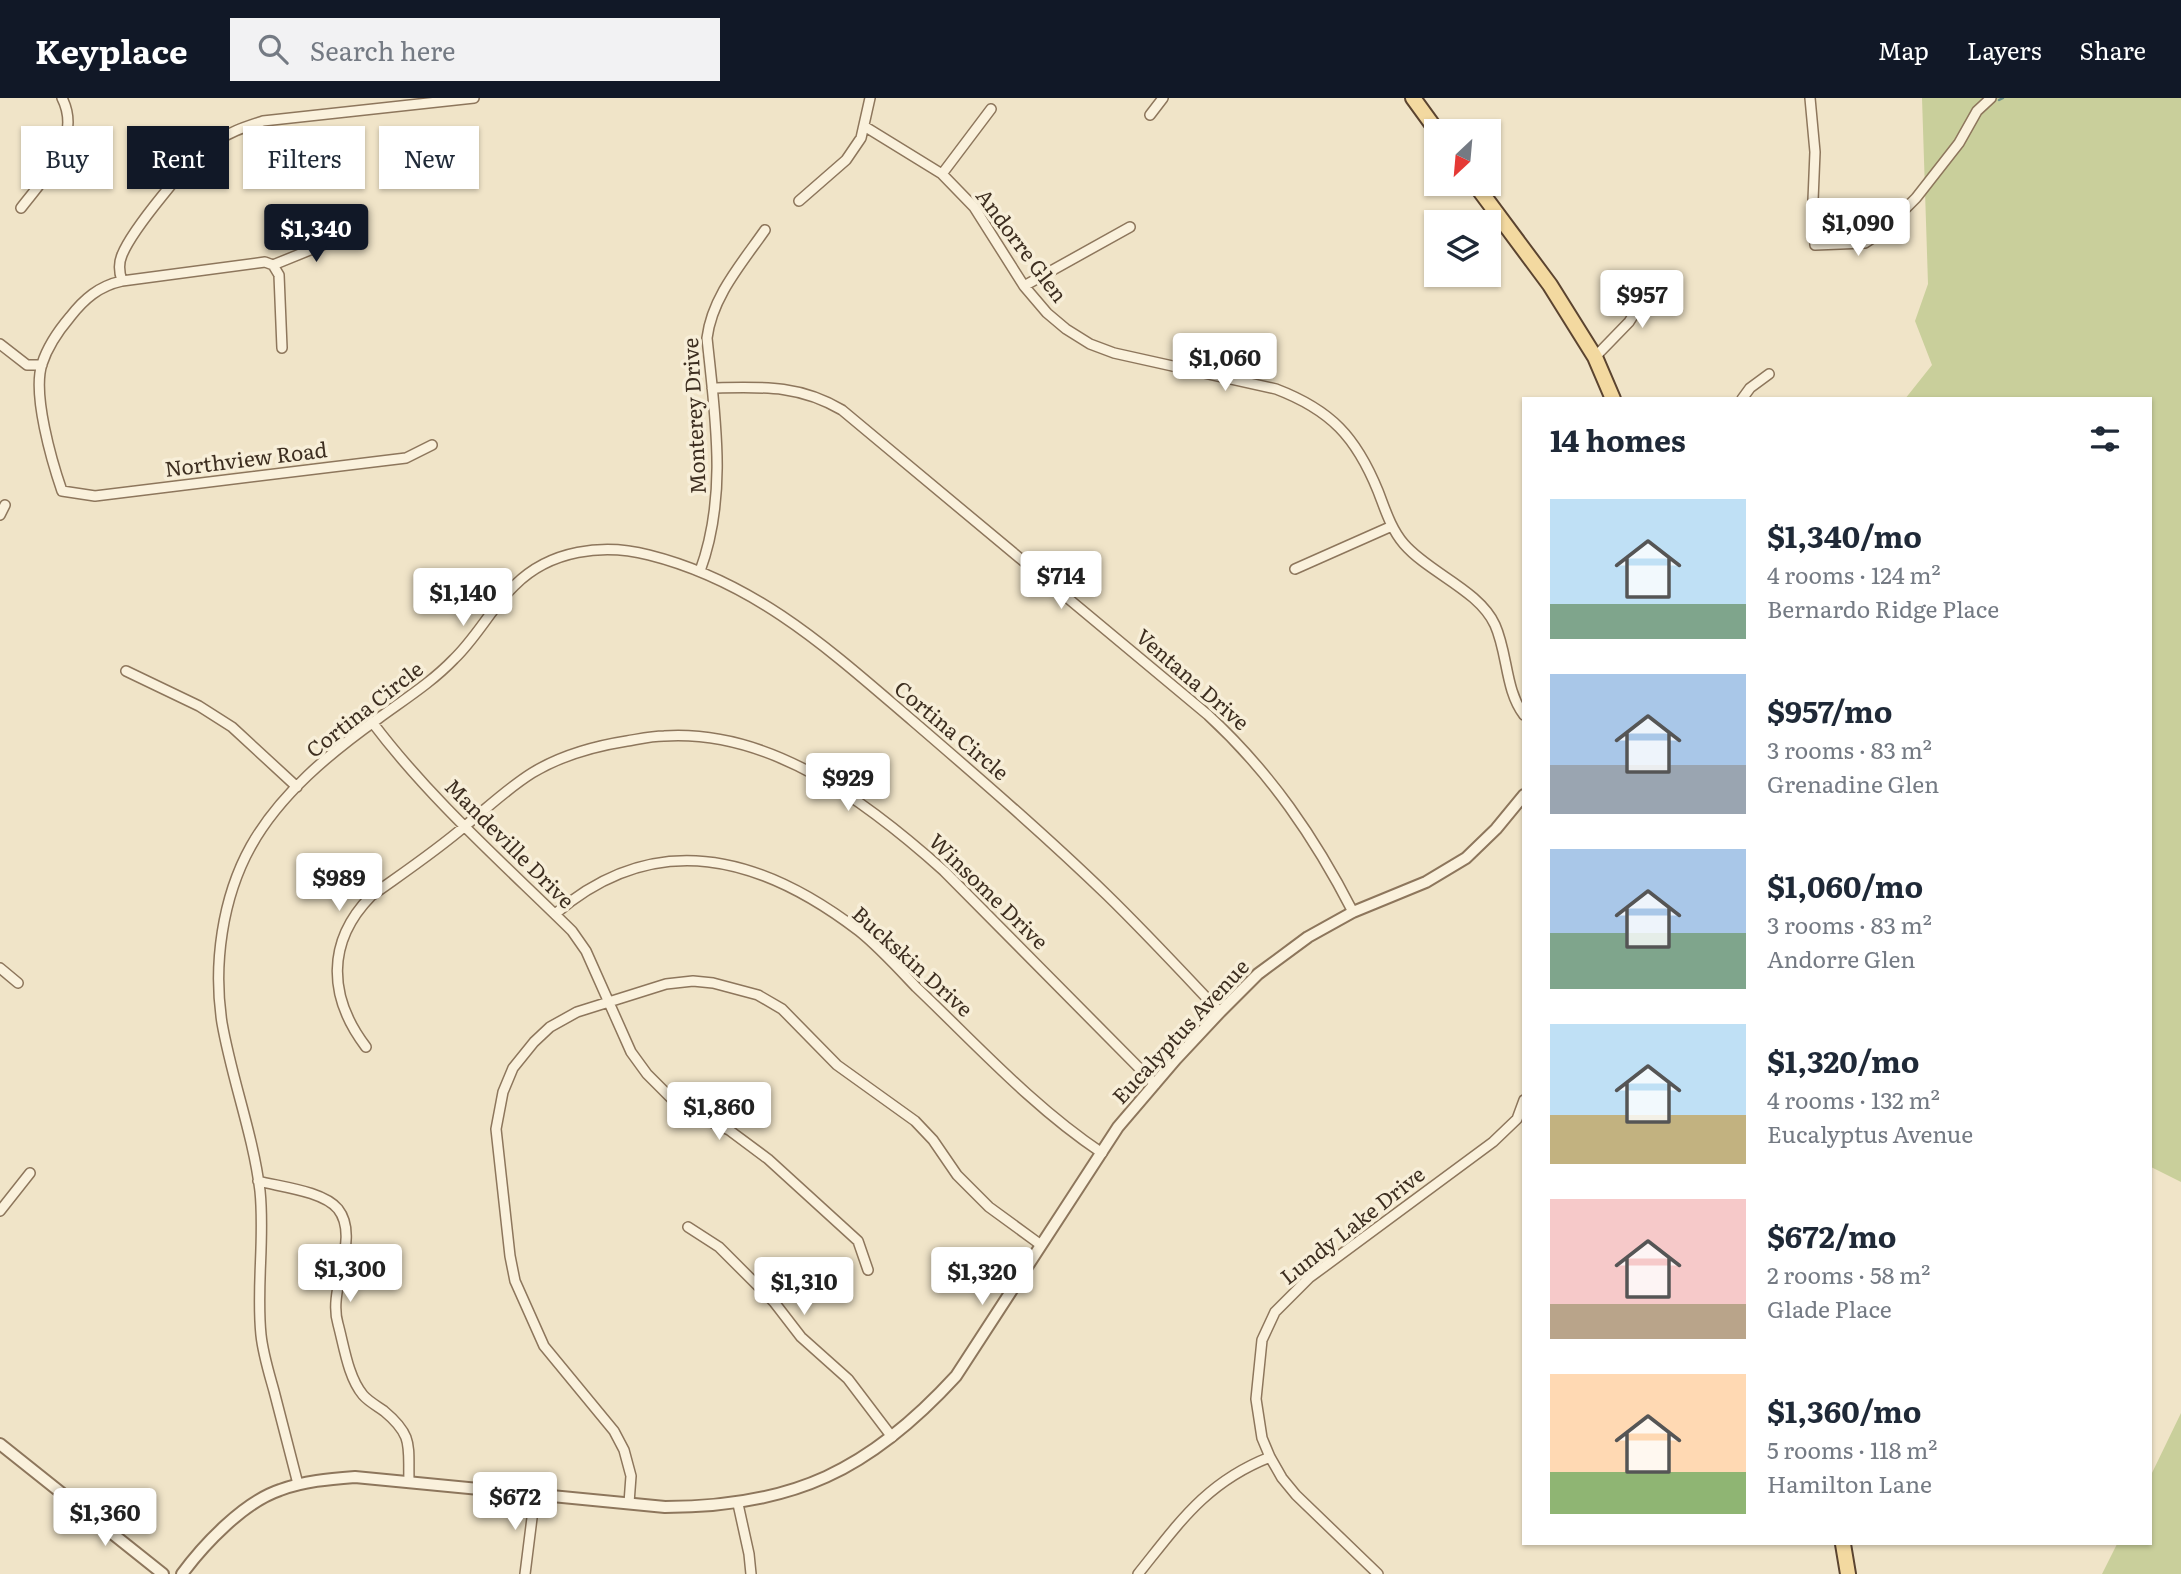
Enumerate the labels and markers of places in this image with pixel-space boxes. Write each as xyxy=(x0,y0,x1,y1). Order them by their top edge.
pin: $1,090 xyxy=(1801,198,1915,258)
pin: $1,340 xyxy=(259,204,373,264)
pin: $957 xyxy=(1601,271,1683,330)
pin: $1,060 xyxy=(1168,334,1282,393)
pin: $714 xyxy=(1020,552,1102,611)
pin: $1,140 xyxy=(406,568,520,628)
pin: $929 xyxy=(807,754,889,813)
pin: $989 xyxy=(298,854,380,913)
pin: $1,860 xyxy=(662,1082,776,1142)
pin: $1,300 xyxy=(293,1244,407,1304)
pin: $1,320 xyxy=(925,1248,1039,1307)
pin: $1,310 xyxy=(747,1258,861,1317)
pin: $672 xyxy=(474,1472,556,1532)
pin: $1,360 xyxy=(48,1488,162,1548)

